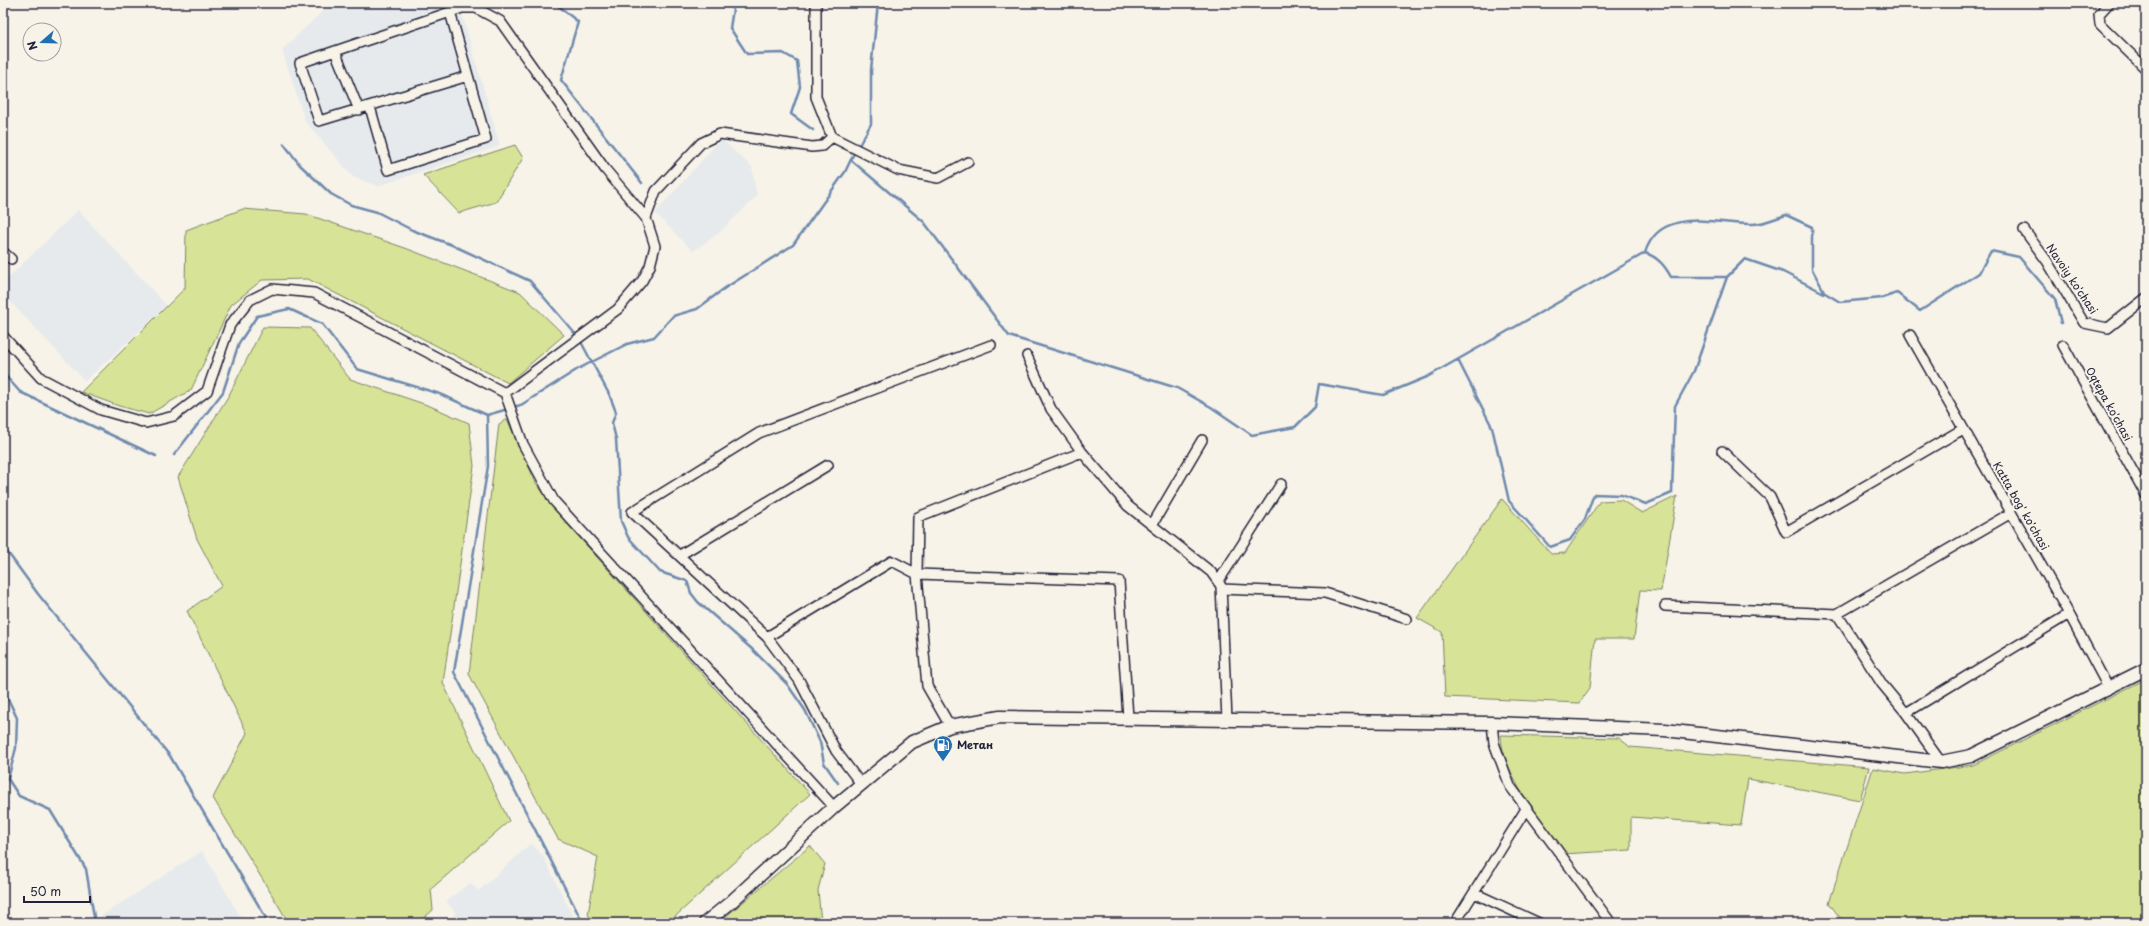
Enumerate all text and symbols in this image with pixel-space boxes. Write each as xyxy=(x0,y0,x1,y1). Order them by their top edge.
north arrow xyxy=(22,22,62,62)
text: N xyxy=(23,38,42,53)
street label: Navoiy ko'chasi xyxy=(2042,240,2102,317)
street label: Oqtepa ko'chasi xyxy=(2082,363,2137,444)
street label: Katta bog' ko'chasi xyxy=(1989,458,2054,553)
fuel station icon: Метан xyxy=(932,734,954,762)
place label: Метан xyxy=(957,736,993,753)
scale bar xyxy=(24,878,90,904)
text: 50 m xyxy=(30,882,61,900)

